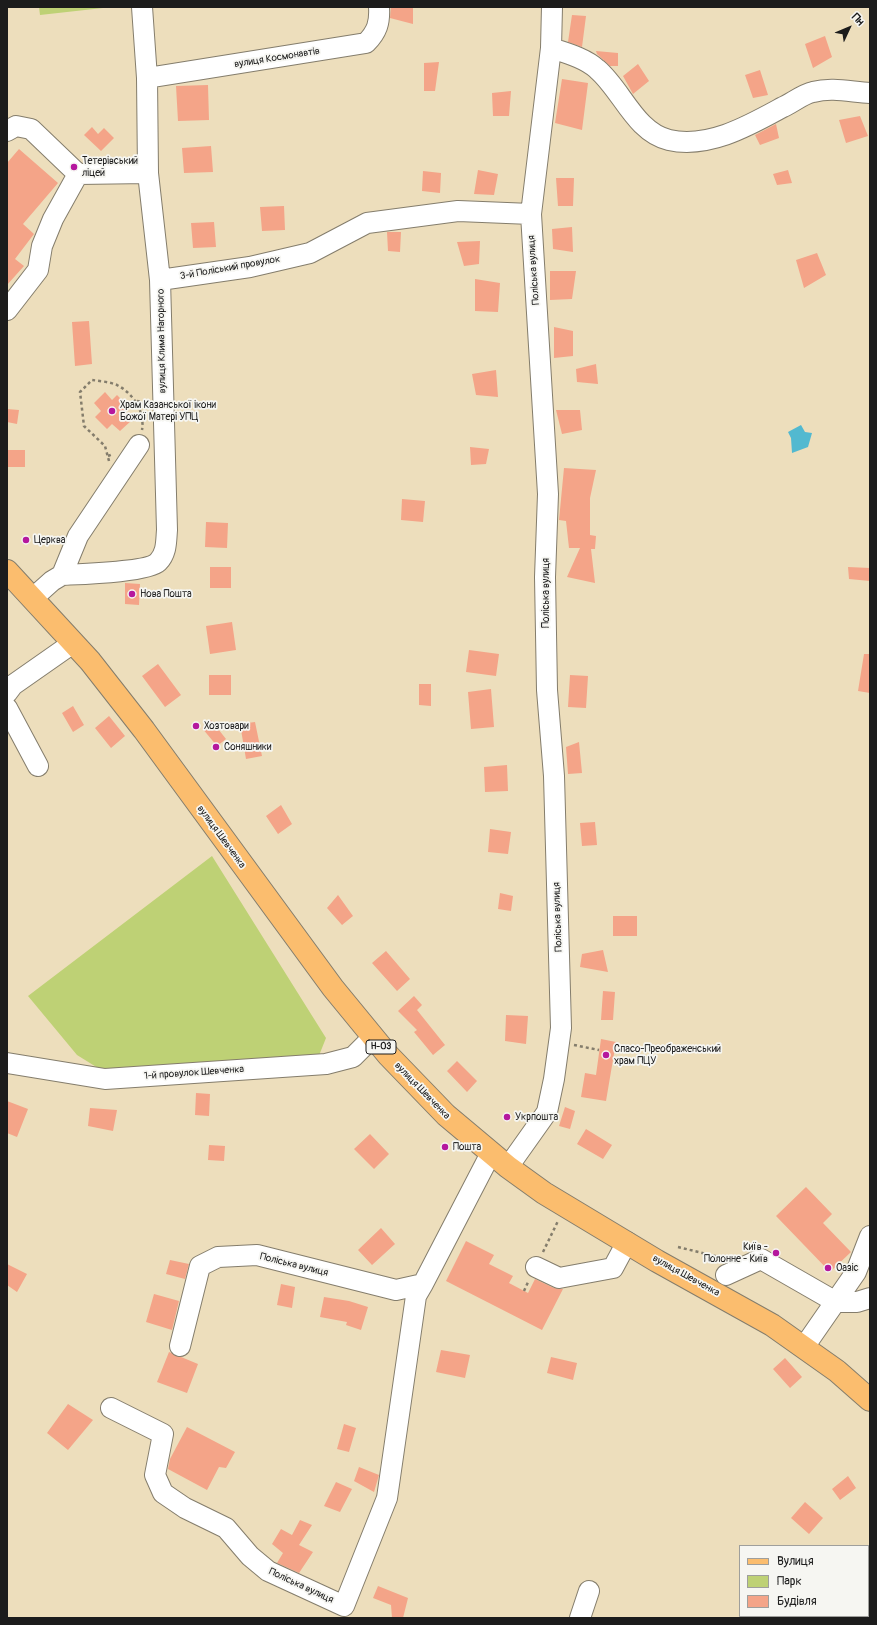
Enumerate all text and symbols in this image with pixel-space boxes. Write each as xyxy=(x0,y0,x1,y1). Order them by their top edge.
north arrow xyxy=(829,8,869,48)
text: Пн xyxy=(849,10,867,28)
street label: вулиця Космонавтів xyxy=(233,45,321,71)
place label: Тетерівський ліцей xyxy=(82,155,138,178)
marker: Тетерівський ліцей xyxy=(69,162,79,172)
street label: Поліська вулиця xyxy=(526,235,542,305)
street label: 3-й Поліський провулок xyxy=(179,253,281,283)
street label: вулиця Клима Нагорного xyxy=(155,289,169,393)
place label: Храм Казанської ікони Божої Матері УПЦ xyxy=(120,399,216,422)
marker: Храм Казанської ікони Божої Матері УПЦ xyxy=(107,406,117,416)
place label: Церква xyxy=(34,534,65,546)
marker: Церква xyxy=(21,535,31,545)
street label: Поліська вулиця xyxy=(540,558,552,628)
place label: Нова Пошта xyxy=(140,588,192,600)
marker: Нова Пошта xyxy=(127,589,137,599)
place label: Хозтовари xyxy=(204,720,249,732)
marker: Хозтовари xyxy=(191,721,201,731)
place label: Соняшники xyxy=(224,741,271,753)
marker: Соняшники xyxy=(211,742,221,752)
street label: вулиця Шевченка xyxy=(194,803,248,871)
street label: Поліська вулиця xyxy=(551,882,565,952)
road number: Н-03 xyxy=(366,1040,396,1054)
place label: Спасо-Преображенський храм ПЦУ xyxy=(614,1043,721,1066)
marker: Спасо-Преображенський храм ПЦУ xyxy=(601,1050,611,1060)
street label: вулиця Шевченка xyxy=(392,1060,452,1122)
street label: 1-й провулок Шевченка xyxy=(144,1064,244,1082)
place label: Укрпошта xyxy=(515,1111,558,1123)
marker: Укрпошта xyxy=(502,1112,512,1122)
place label: Пошта xyxy=(453,1141,481,1153)
marker: Пошта xyxy=(440,1142,450,1152)
place label: Київ - Полонне - Київ xyxy=(704,1241,768,1264)
marker: Київ - Полонне - Київ xyxy=(771,1248,781,1258)
street label: Поліська вулиця xyxy=(259,1251,329,1279)
street label: вулиця Шевченка xyxy=(650,1253,722,1299)
place label: Оазіс xyxy=(836,1262,859,1274)
marker: Оазіс xyxy=(823,1263,833,1273)
legend xyxy=(739,1545,869,1617)
text: Вулиця xyxy=(777,1554,814,1569)
street label: Поліська вулиця xyxy=(267,1566,335,1606)
text: Парк xyxy=(777,1574,802,1589)
text: Будівля xyxy=(777,1594,817,1609)

